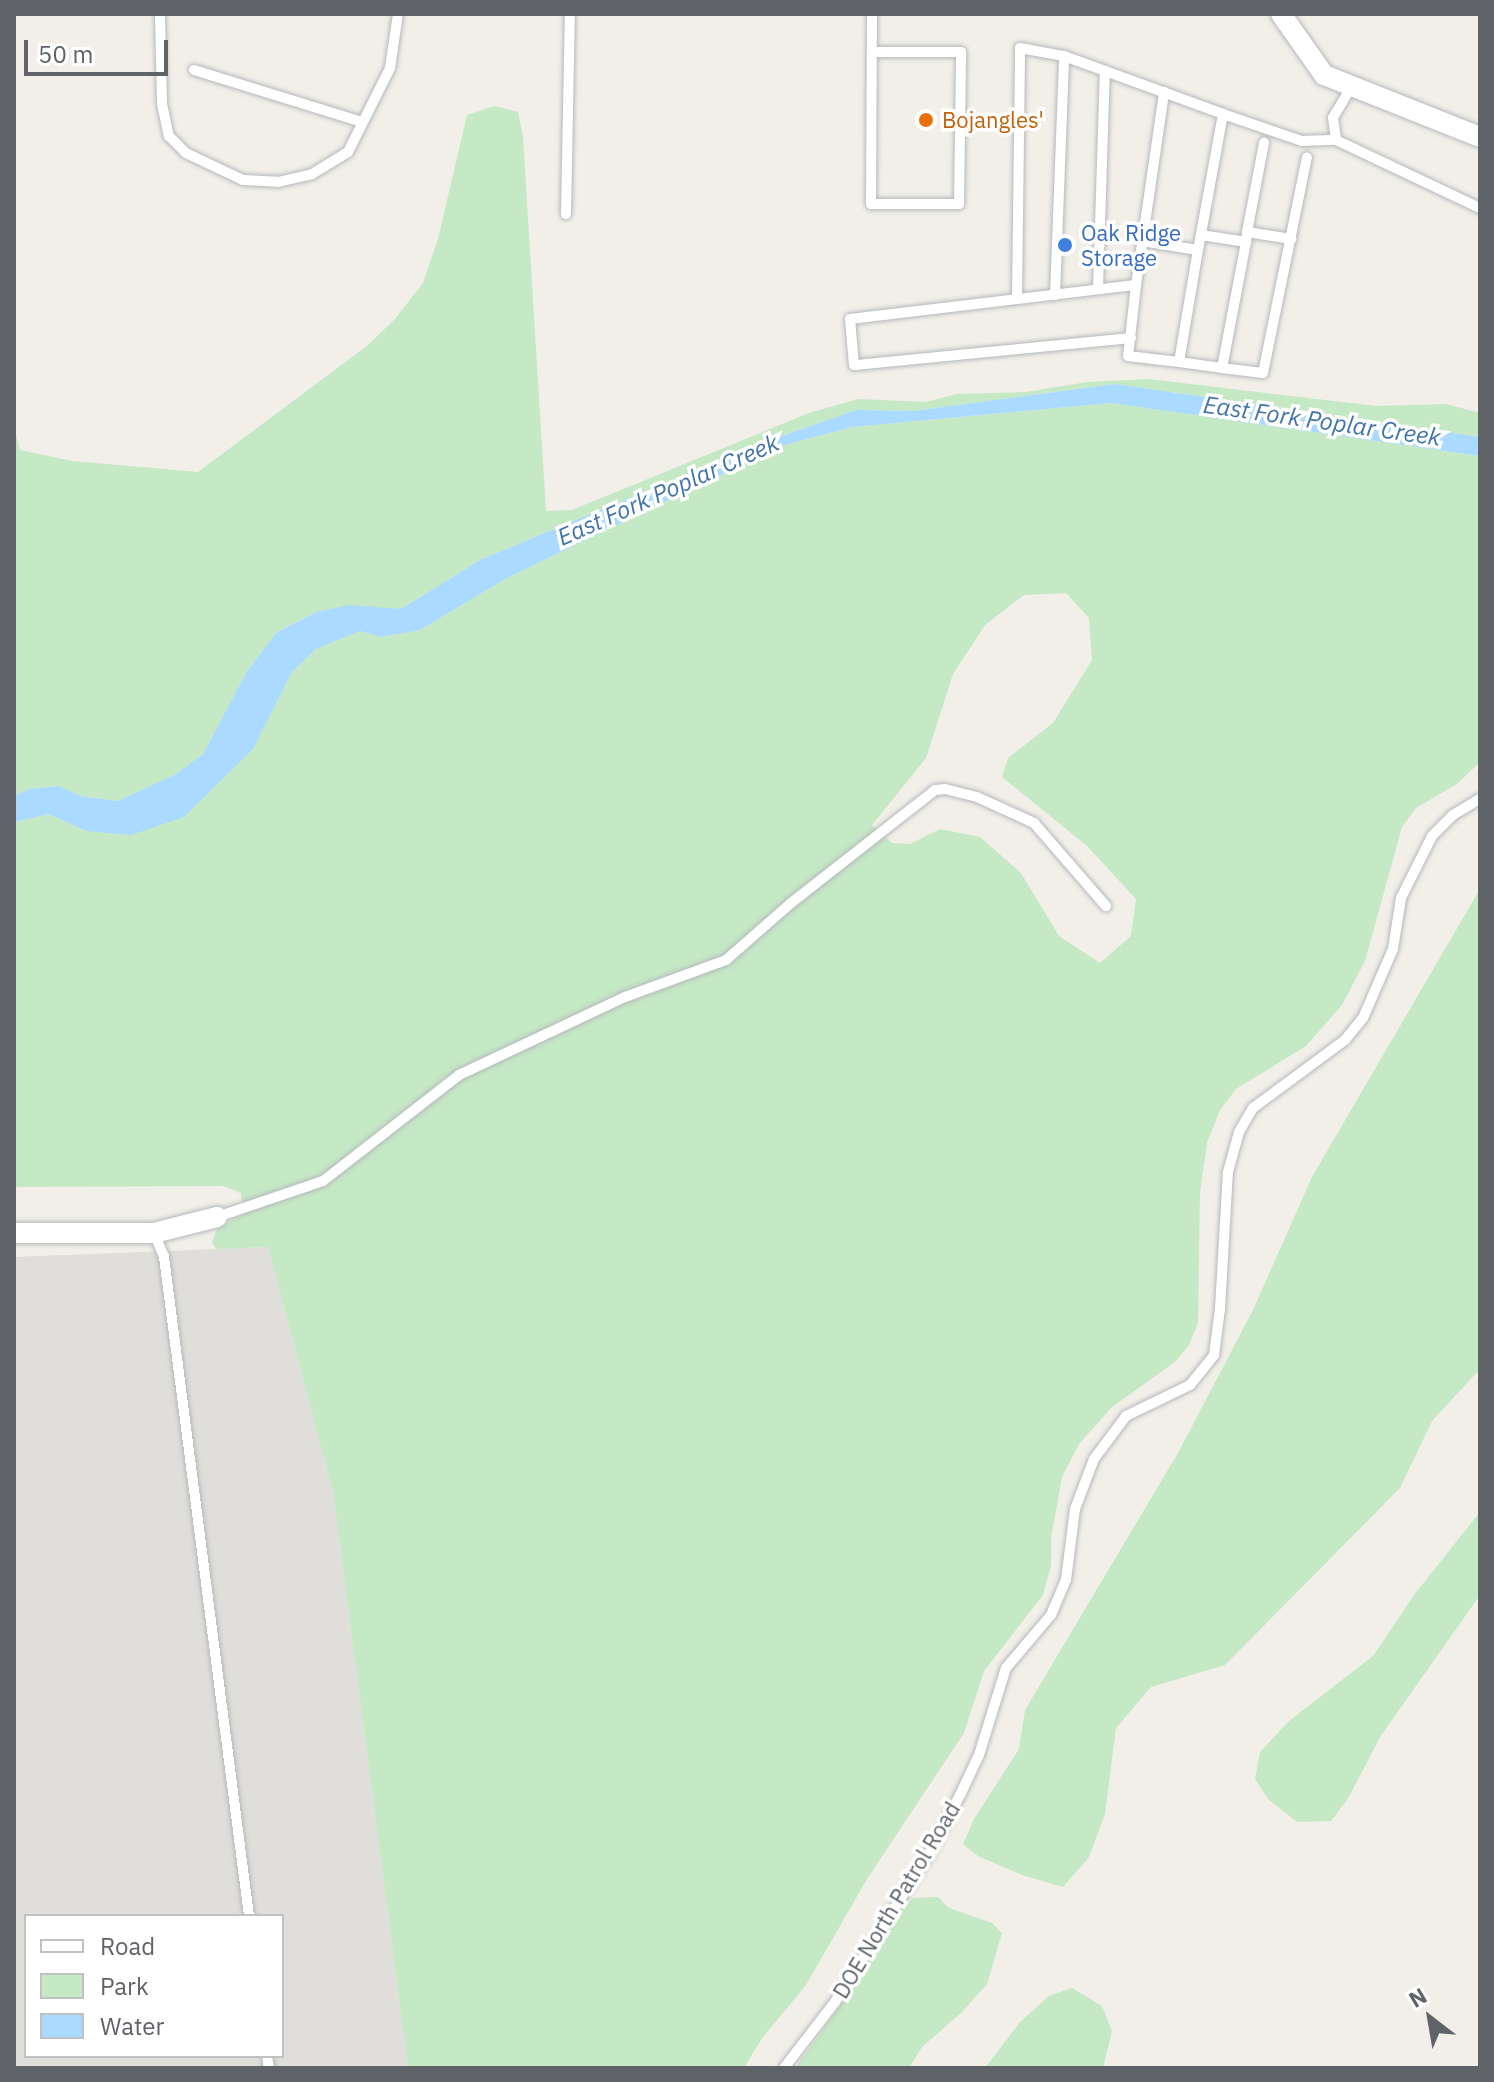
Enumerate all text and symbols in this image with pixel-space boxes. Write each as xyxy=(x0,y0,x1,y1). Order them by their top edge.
scale bar xyxy=(28,24,172,74)
text: 50 m xyxy=(38,38,93,70)
place label: Bojangles' xyxy=(942,107,1044,133)
marker: Bojangles' xyxy=(917,111,935,129)
place label: Oak Ridge Storage xyxy=(1081,219,1181,270)
marker: Oak Ridge Storage xyxy=(1056,236,1074,254)
water label: East Fork Poplar Creek xyxy=(1201,390,1443,452)
water label: East Fork Poplar Creek xyxy=(553,428,783,552)
street label: DOE North Patrol Road xyxy=(827,1797,965,2003)
legend xyxy=(24,1914,284,2058)
text: Road xyxy=(100,1930,155,1962)
text: Park xyxy=(100,1970,149,2002)
north arrow xyxy=(1390,1978,1470,2058)
text: N xyxy=(1403,1980,1432,2014)
text: Water xyxy=(100,2010,164,2042)

